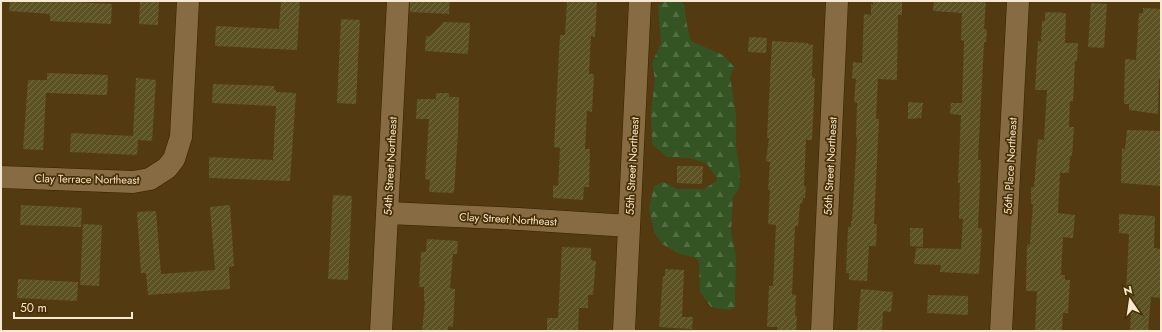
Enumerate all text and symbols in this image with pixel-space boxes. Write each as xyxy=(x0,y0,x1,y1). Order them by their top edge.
street label: 54th Street Northeast xyxy=(379,116,401,216)
street label: 55th Street Northeast xyxy=(621,116,643,216)
street label: 56th Street Northeast xyxy=(819,116,841,216)
street label: 56th Place Northeast xyxy=(999,117,1021,215)
street label: Clay Terrace Northeast xyxy=(34,170,140,188)
street label: Clay Street Northeast xyxy=(459,208,558,230)
north arrow xyxy=(1110,280,1150,320)
text: N xyxy=(1122,281,1134,299)
scale bar xyxy=(14,294,132,320)
text: 50 m xyxy=(20,299,47,317)

